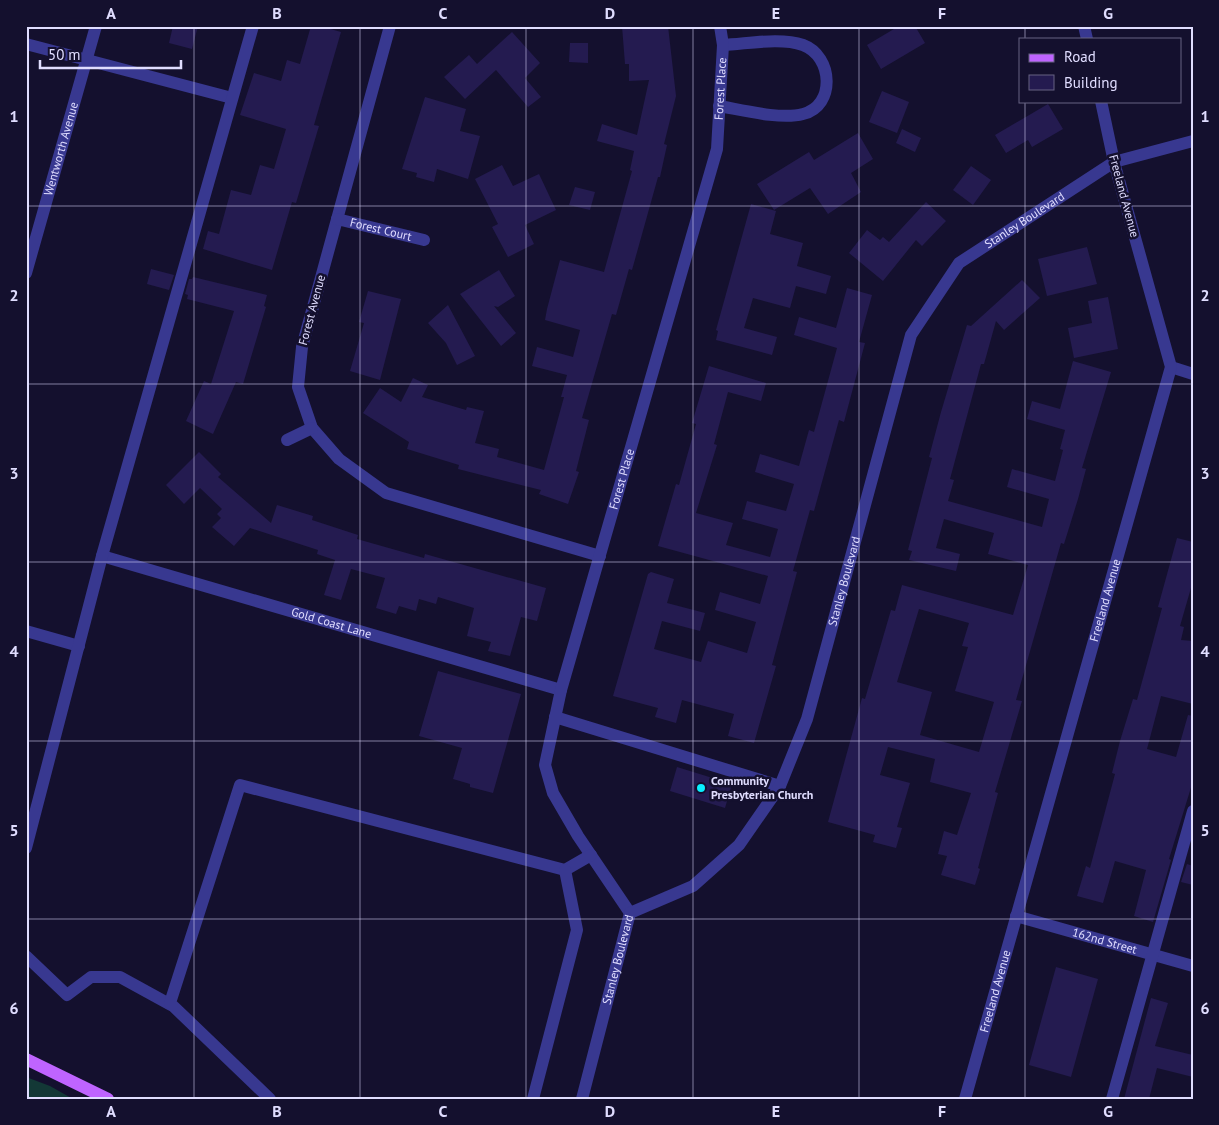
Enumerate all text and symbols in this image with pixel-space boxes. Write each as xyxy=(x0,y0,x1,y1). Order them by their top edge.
text: A xyxy=(106,3,116,23)
text: B xyxy=(272,3,282,23)
text: C xyxy=(439,3,448,23)
text: D xyxy=(605,3,615,23)
text: E xyxy=(772,3,780,23)
text: F xyxy=(938,3,946,23)
text: G xyxy=(1103,3,1113,23)
scale bar xyxy=(40,38,181,70)
legend xyxy=(1019,38,1182,102)
text: 50 m xyxy=(48,45,81,64)
text: Road xyxy=(1064,47,1096,66)
street label: Forest Place xyxy=(711,57,729,120)
text: Building xyxy=(1064,73,1118,92)
street label: Wentworth Avenue xyxy=(40,100,81,197)
text: 1 xyxy=(9,106,19,126)
text: 1 xyxy=(1200,106,1210,126)
street label: Freeland Avenue xyxy=(1106,153,1143,239)
street label: Stanley Boulevard xyxy=(982,188,1067,251)
street label: Forest Court xyxy=(348,214,413,244)
street label: Forest Avenue xyxy=(295,273,328,347)
text: 2 xyxy=(9,285,19,305)
text: 2 xyxy=(1200,285,1210,305)
street label: Forest Place xyxy=(605,447,637,511)
text: 3 xyxy=(9,463,19,483)
text: 3 xyxy=(1200,463,1210,483)
street label: Stanley Boulevard xyxy=(825,535,863,628)
street label: Freeland Avenue xyxy=(1086,557,1124,643)
street label: Gold Coast Lane xyxy=(290,604,373,641)
text: 4 xyxy=(9,641,19,661)
text: 4 xyxy=(1200,641,1210,661)
place label: Community Presbyterian Church xyxy=(711,773,813,802)
marker: Community Presbyterian Church xyxy=(695,782,707,794)
text: 5 xyxy=(9,820,19,840)
text: 5 xyxy=(1200,820,1210,840)
street label: Stanley Boulevard xyxy=(599,913,636,1006)
street label: 162nd Street xyxy=(1071,924,1139,957)
street label: Freeland Avenue xyxy=(976,948,1014,1034)
text: 6 xyxy=(9,998,19,1018)
text: 6 xyxy=(1200,998,1210,1018)
text: A xyxy=(106,1101,116,1121)
text: B xyxy=(272,1101,282,1121)
text: C xyxy=(439,1101,448,1121)
text: D xyxy=(605,1101,615,1121)
text: E xyxy=(772,1101,780,1121)
text: F xyxy=(938,1101,946,1121)
text: G xyxy=(1103,1101,1113,1121)

